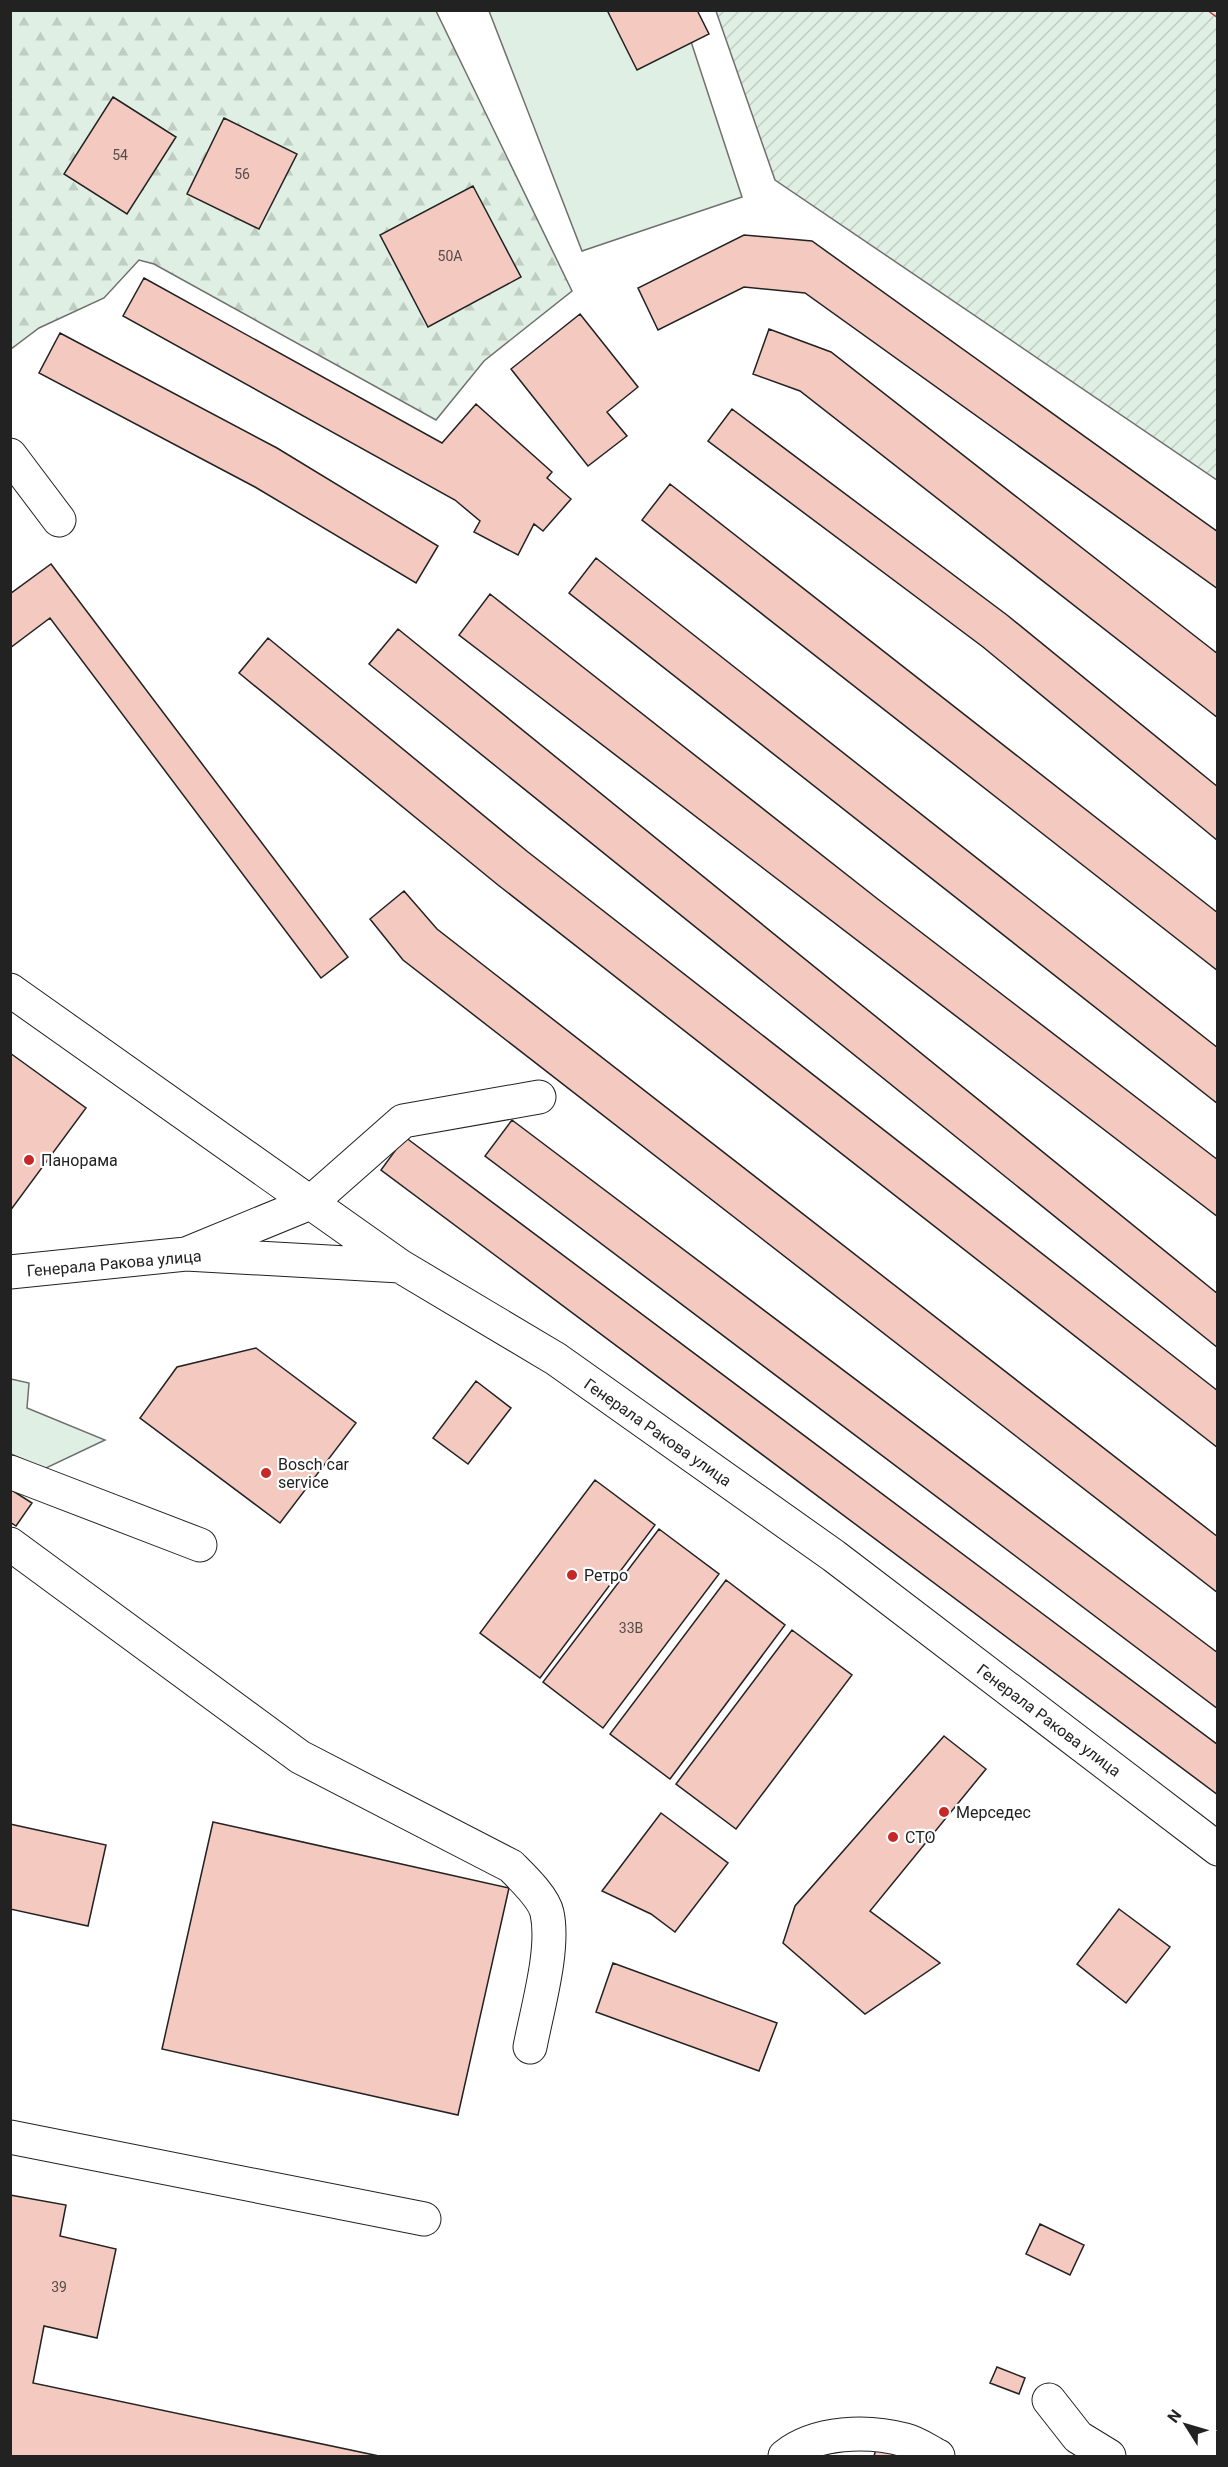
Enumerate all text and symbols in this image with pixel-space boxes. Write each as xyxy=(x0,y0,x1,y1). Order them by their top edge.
house number: 54 xyxy=(112,147,128,163)
house number: 56 xyxy=(234,166,250,182)
house number: 50А xyxy=(438,248,462,264)
place label: Панорама xyxy=(41,1151,118,1170)
marker: Панорама xyxy=(22,1153,36,1167)
street label: Генерала Ракова улица xyxy=(26,1246,202,1281)
street label: Генерала Ракова улица xyxy=(580,1374,735,1490)
place label: Bosch car service xyxy=(278,1455,350,1492)
marker: Bosch car service xyxy=(259,1466,273,1480)
place label: Ретро xyxy=(584,1566,628,1585)
marker: Ретро xyxy=(565,1568,579,1582)
house number: 33В xyxy=(619,1620,643,1636)
street label: Генерала Ракова улица xyxy=(973,1660,1124,1781)
place label: Мерседес xyxy=(956,1803,1031,1822)
marker: Мерседес xyxy=(937,1805,951,1819)
place label: СТО xyxy=(905,1828,936,1847)
marker: СТО xyxy=(886,1830,900,1844)
house number: 39 xyxy=(51,2279,67,2295)
north arrow xyxy=(1156,2395,1216,2455)
text: N xyxy=(1163,2406,1185,2427)

